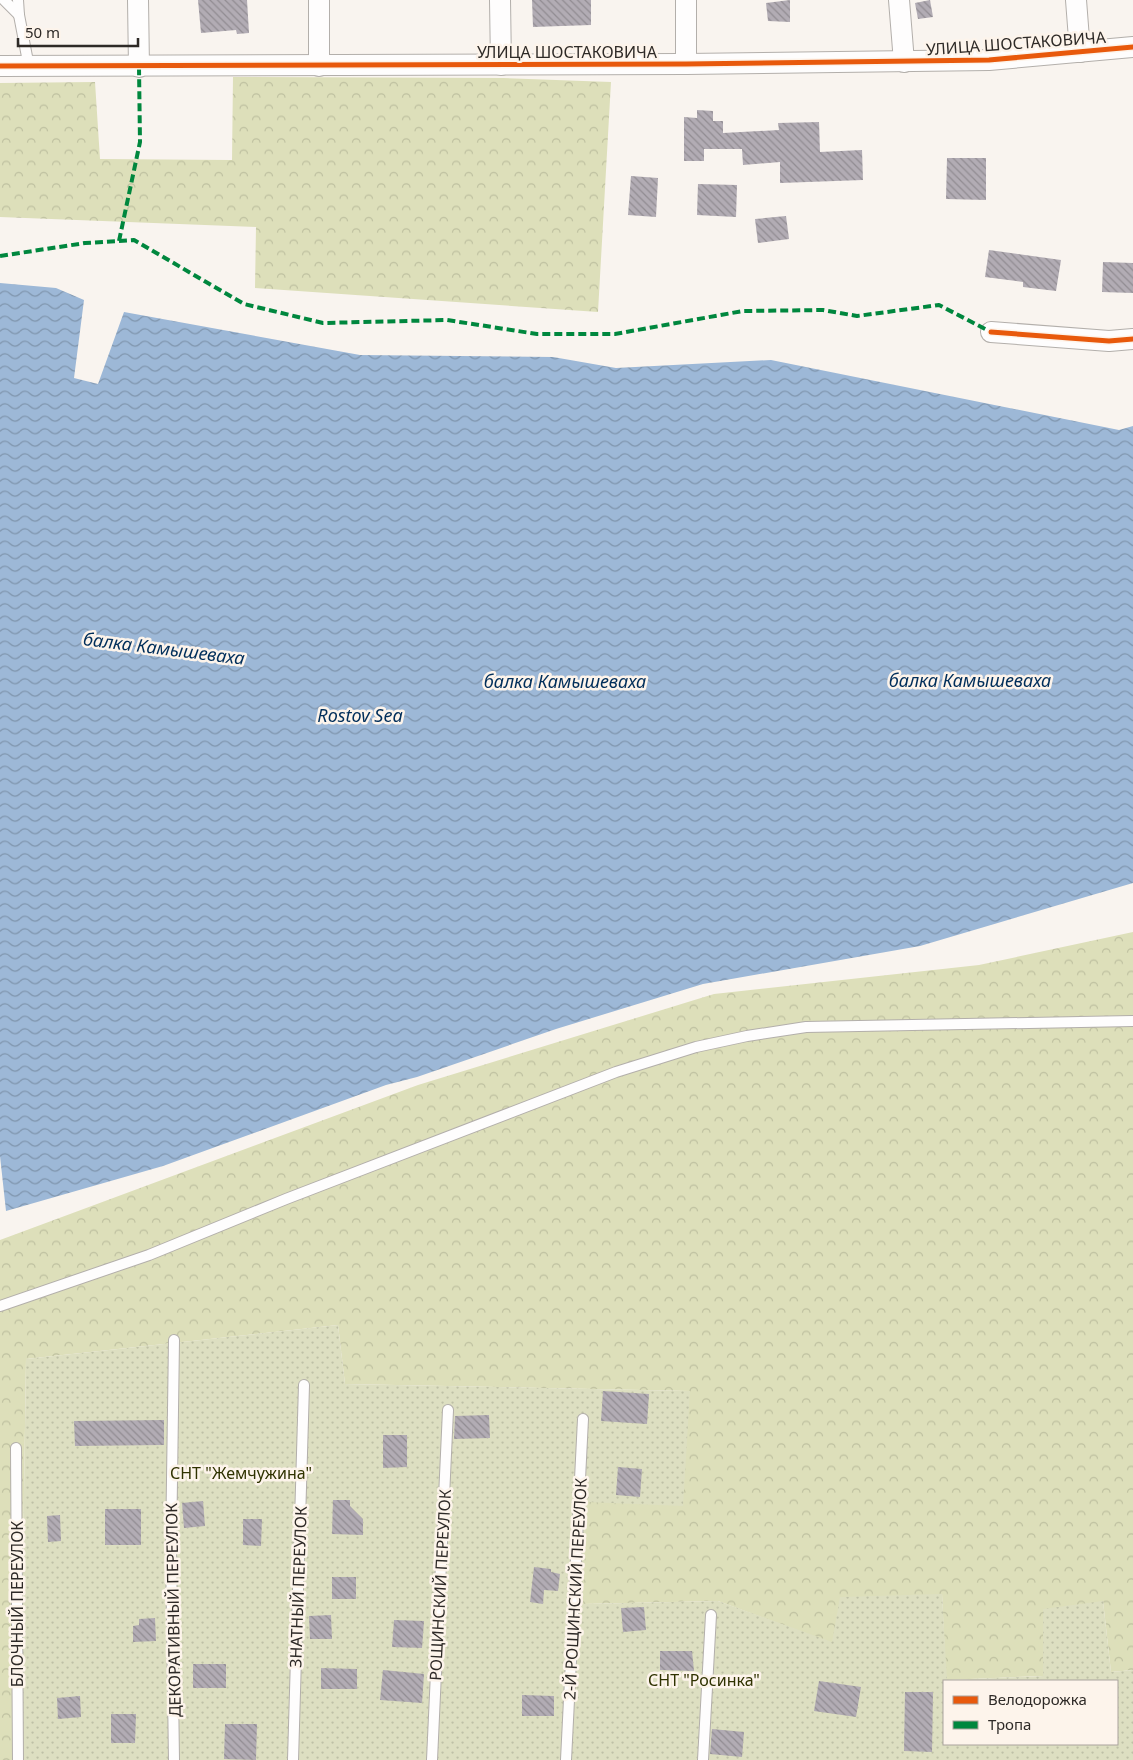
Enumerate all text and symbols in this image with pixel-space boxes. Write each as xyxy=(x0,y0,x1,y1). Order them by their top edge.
scale bar xyxy=(18,15,138,47)
text: 50 m xyxy=(25,22,60,42)
street label: УЛИЦА ШОСТАКОВИЧА xyxy=(925,26,1107,60)
street label: УЛИЦА ШОСТАКОВИЧА xyxy=(477,41,658,63)
water label: балка Камышеваха xyxy=(82,626,246,670)
water label: балка Камышеваха xyxy=(889,668,1051,692)
water label: балка Камышеваха xyxy=(484,669,646,693)
water label: Rostov Sea xyxy=(317,703,403,727)
park label: СНТ "Жемчужина" xyxy=(170,1462,312,1484)
street label: 2-Й РОЩИНСКИЙ ПЕРЕУЛОК xyxy=(558,1477,592,1701)
street label: РОЩИНСКИЙ ПЕРЕУЛОК xyxy=(424,1489,456,1681)
street label: ДЕКОРАТИВНЫЙ ПЕРЕУЛОК xyxy=(160,1503,186,1717)
street label: ЗНАТНЫЙ ПЕРЕУЛОК xyxy=(284,1506,312,1668)
street label: БЛОЧНЫЙ ПЕРЕУЛОК xyxy=(6,1521,28,1687)
park label: СНТ "Росинка" xyxy=(648,1669,760,1691)
legend xyxy=(943,1680,1118,1745)
text: Велодорожка xyxy=(988,1689,1087,1709)
text: Тропа xyxy=(988,1714,1031,1734)

